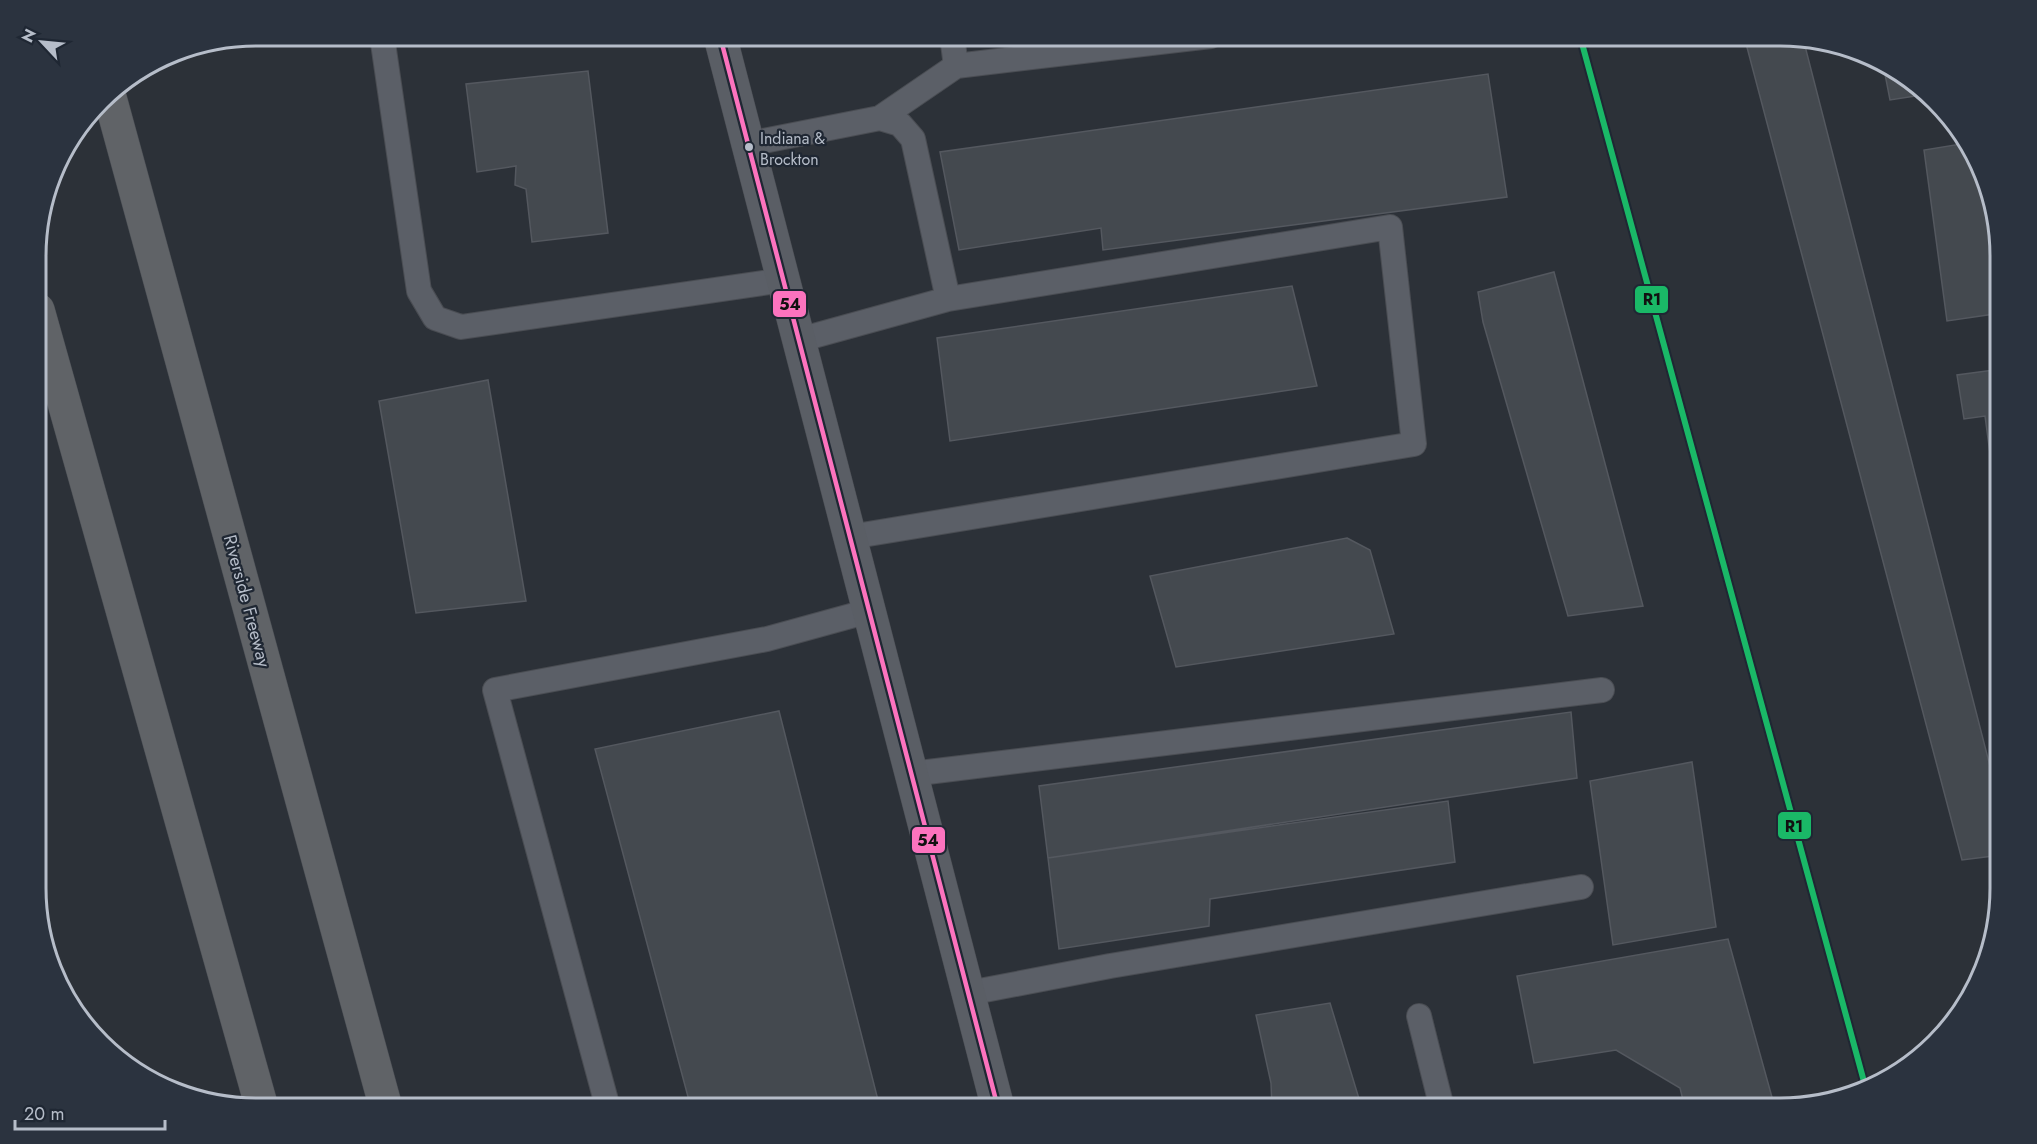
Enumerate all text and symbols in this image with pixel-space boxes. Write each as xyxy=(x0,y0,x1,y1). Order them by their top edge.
north arrow xyxy=(12,12,72,72)
text: N xyxy=(16,25,42,46)
place label: Indiana & Brockton xyxy=(760,127,825,171)
marker: Indiana & Brockton xyxy=(743,141,755,153)
line badge: R1 xyxy=(1634,285,1669,314)
text: R1 xyxy=(1643,288,1661,311)
line badge: 54 xyxy=(772,290,807,318)
text: 54 xyxy=(779,293,801,316)
street label: Riverside Freeway xyxy=(217,532,277,670)
line badge: R1 xyxy=(1777,811,1812,840)
text: R1 xyxy=(1785,815,1803,838)
line badge: 54 xyxy=(911,826,946,854)
text: 54 xyxy=(917,829,939,852)
scale bar xyxy=(15,1093,165,1131)
text: 20 m xyxy=(24,1101,64,1127)

